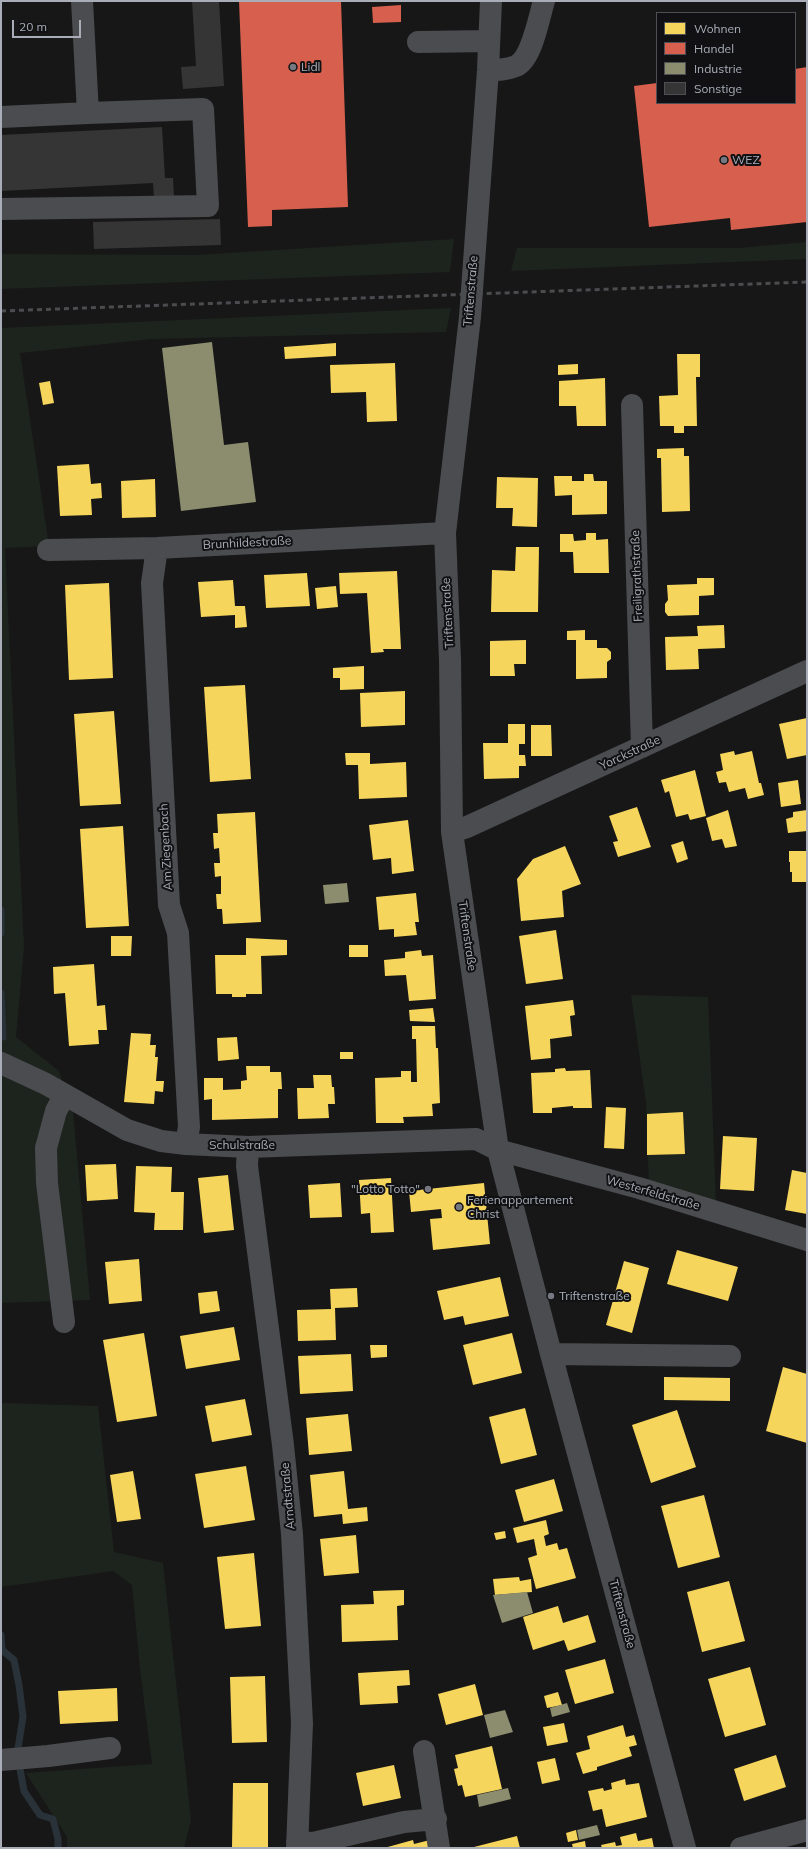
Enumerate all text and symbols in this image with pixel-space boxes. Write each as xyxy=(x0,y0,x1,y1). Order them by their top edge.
scale bar xyxy=(14,12,83,38)
legend xyxy=(656,12,796,104)
text: 20 m xyxy=(19,19,47,34)
text: Wohnen xyxy=(694,21,741,36)
text: Handel xyxy=(694,41,734,56)
place label: Lidl xyxy=(301,60,320,74)
text: Industrie xyxy=(694,61,742,76)
marker: Lidl xyxy=(288,62,298,72)
text: Sonstige xyxy=(694,81,742,96)
place label: WEZ xyxy=(732,153,760,167)
marker: WEZ xyxy=(719,155,729,165)
street label: Triftenstraße xyxy=(461,255,481,327)
street label: Freiligrathstraße xyxy=(628,530,646,622)
street label: Brunhildestraße xyxy=(202,533,292,553)
street label: Triftenstraße xyxy=(439,577,457,649)
street label: Yorckstraße xyxy=(597,733,663,773)
street label: Am Ziegenbach xyxy=(157,803,175,891)
street label: Triftenstraße xyxy=(455,900,479,972)
street label: Schulstraße xyxy=(209,1138,275,1152)
street label: Westerfeldstraße xyxy=(605,1173,701,1213)
place label: "Lotto Totto" xyxy=(351,1182,420,1196)
marker: "Lotto Totto" xyxy=(423,1184,433,1194)
place label: Ferienappartement Christ xyxy=(467,1193,573,1221)
marker: Ferienappartement Christ xyxy=(454,1202,464,1212)
place label: Triftenstraße xyxy=(559,1289,630,1303)
marker: Triftenstraße xyxy=(546,1291,556,1301)
street label: Arndtstraße xyxy=(278,1462,298,1530)
street label: Triftenstraße xyxy=(606,1578,638,1650)

